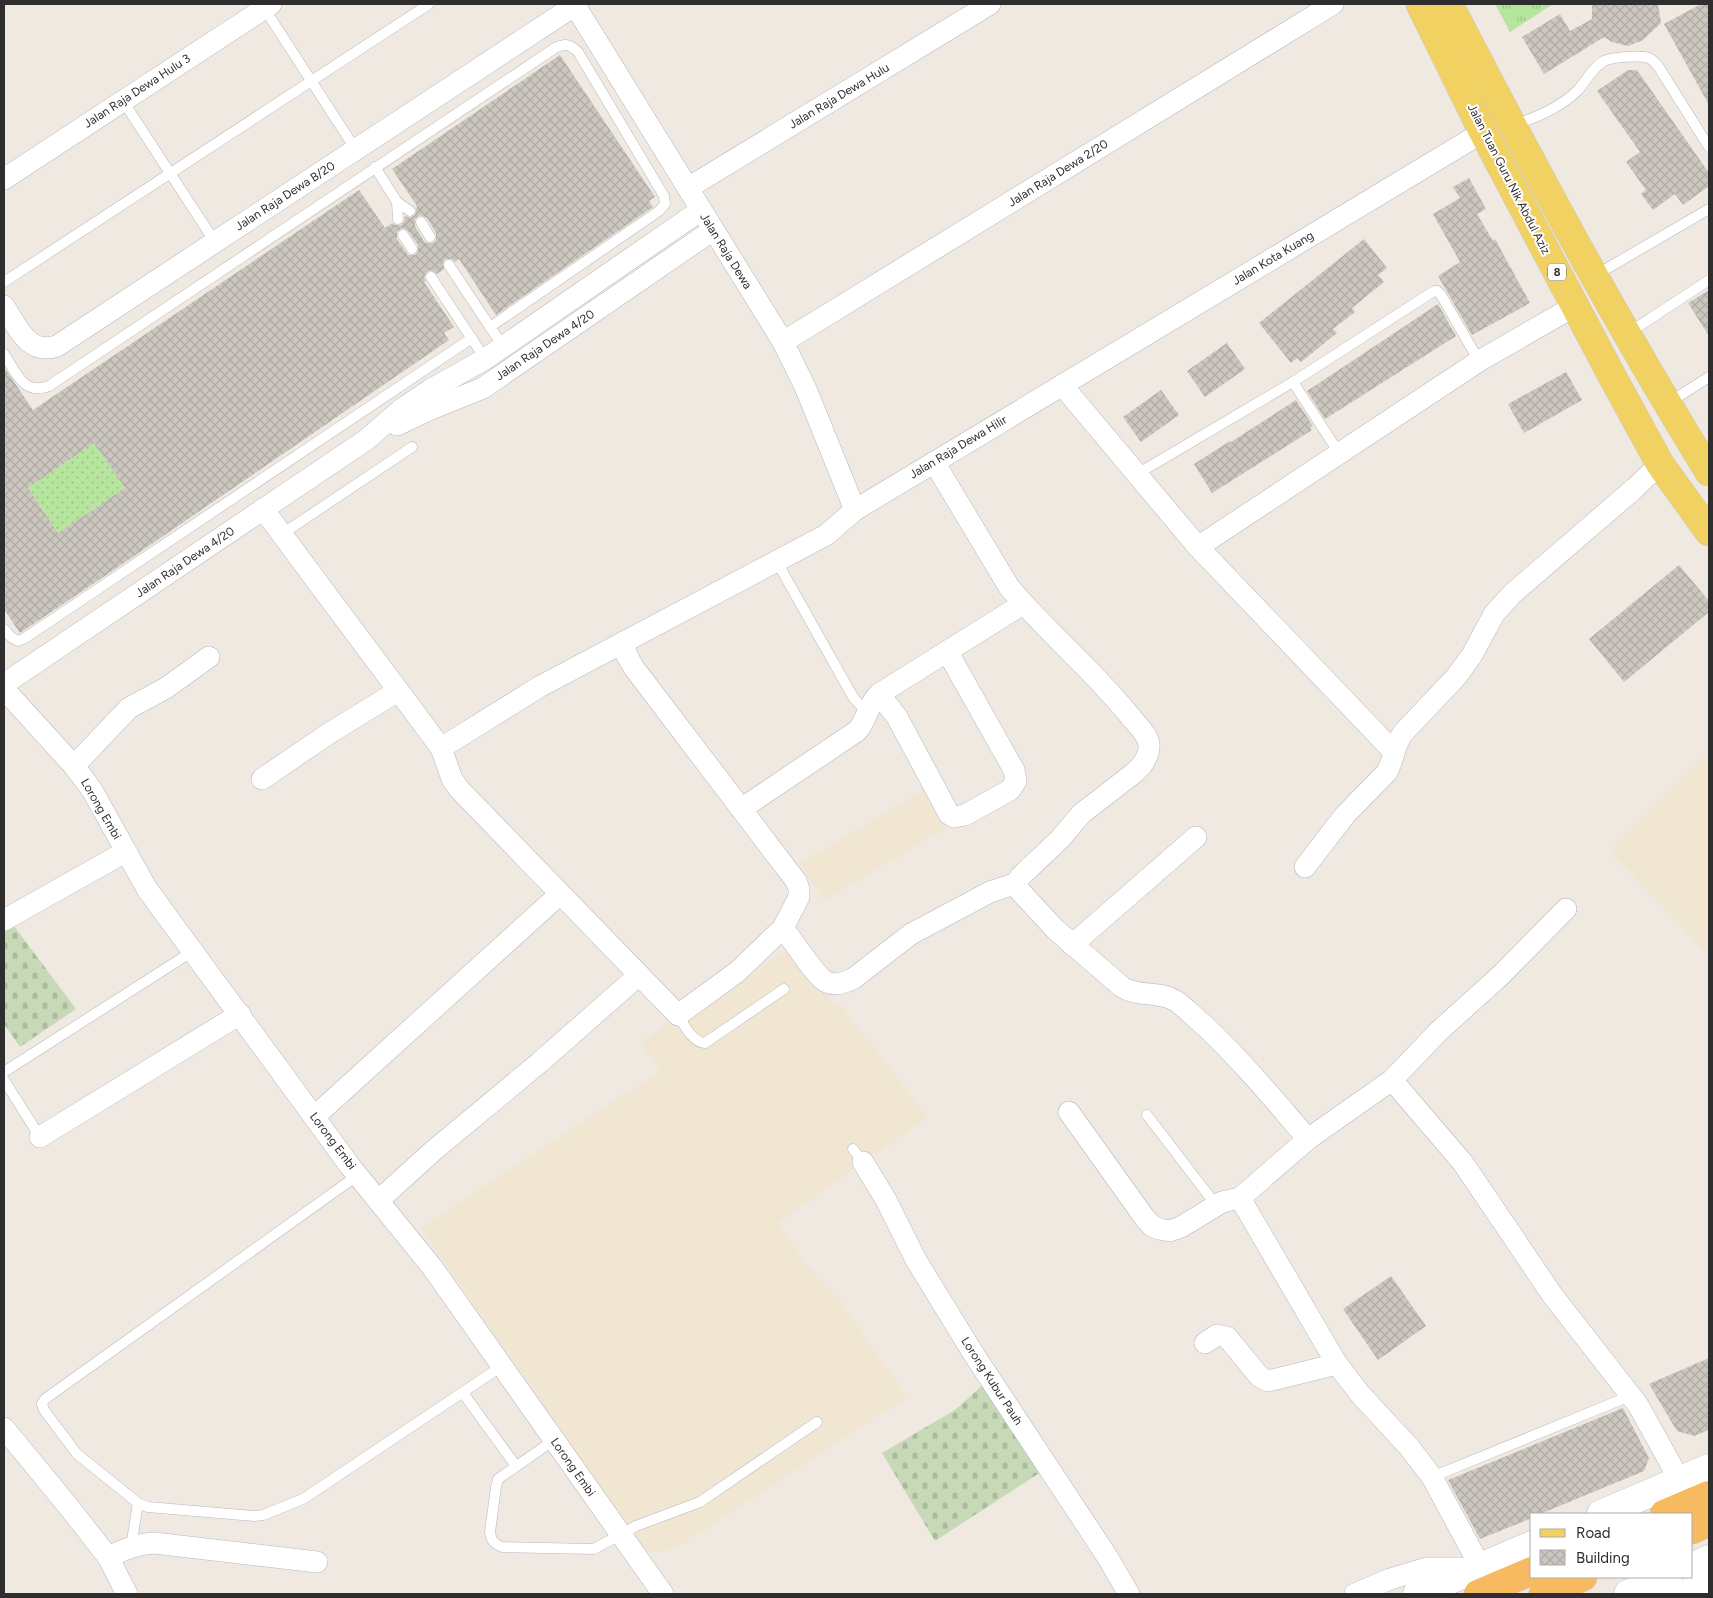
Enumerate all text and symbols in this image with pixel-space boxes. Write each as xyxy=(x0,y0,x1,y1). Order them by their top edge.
street label: Jalan Raja Dewa Hulu 3 xyxy=(81,51,193,131)
street label: Jalan Raja Dewa Hulu xyxy=(786,60,892,132)
street label: Jalan Tuan Guru Nik Abdul Aziz xyxy=(1465,101,1553,257)
street label: Jalan Raja Dewa 2/20 xyxy=(1005,136,1111,210)
street label: Jalan Raja Dewa B/20 xyxy=(233,158,338,233)
street label: Jalan Raja Dewa xyxy=(697,211,755,291)
street label: Jalan Kota Kuang xyxy=(1230,228,1316,288)
road number: 8 xyxy=(1548,264,1566,280)
street label: Jalan Raja Dewa 4/20 xyxy=(493,307,597,383)
street label: Jalan Raja Dewa Hilir xyxy=(907,412,1009,482)
street label: Jalan Raja Dewa 4/20 xyxy=(133,524,237,600)
street label: Lorong Embi xyxy=(78,776,124,842)
street label: Lorong Embi xyxy=(307,1110,359,1172)
street label: Lorong Kubur Pauh xyxy=(958,1334,1026,1428)
street label: Lorong Embi xyxy=(548,1435,598,1499)
legend xyxy=(1530,1513,1693,1578)
text: Road xyxy=(1576,1524,1611,1542)
text: Building xyxy=(1576,1549,1630,1567)

